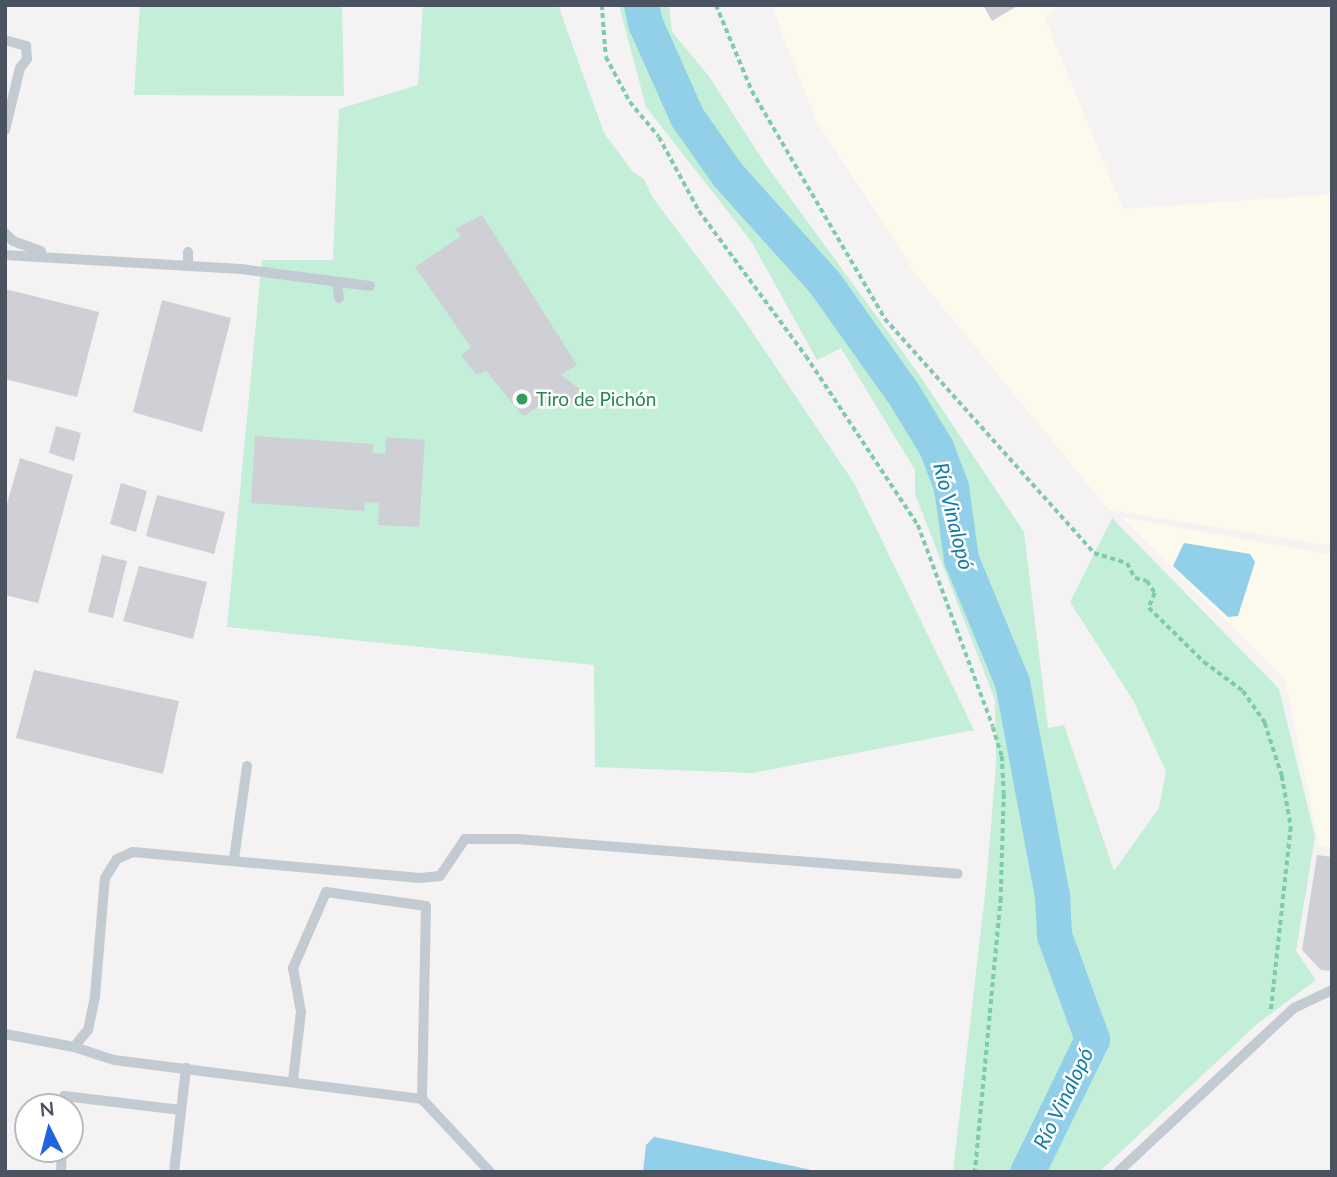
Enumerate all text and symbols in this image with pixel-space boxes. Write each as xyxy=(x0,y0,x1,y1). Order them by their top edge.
place label: Tiro de Pichón xyxy=(536,388,656,410)
marker: Tiro de Pichón xyxy=(514,391,530,407)
water label: Río Vinalopó xyxy=(928,459,980,573)
water label: Río Vinalopó xyxy=(1028,1043,1098,1153)
north arrow xyxy=(14,1093,84,1163)
text: N xyxy=(38,1096,55,1121)

